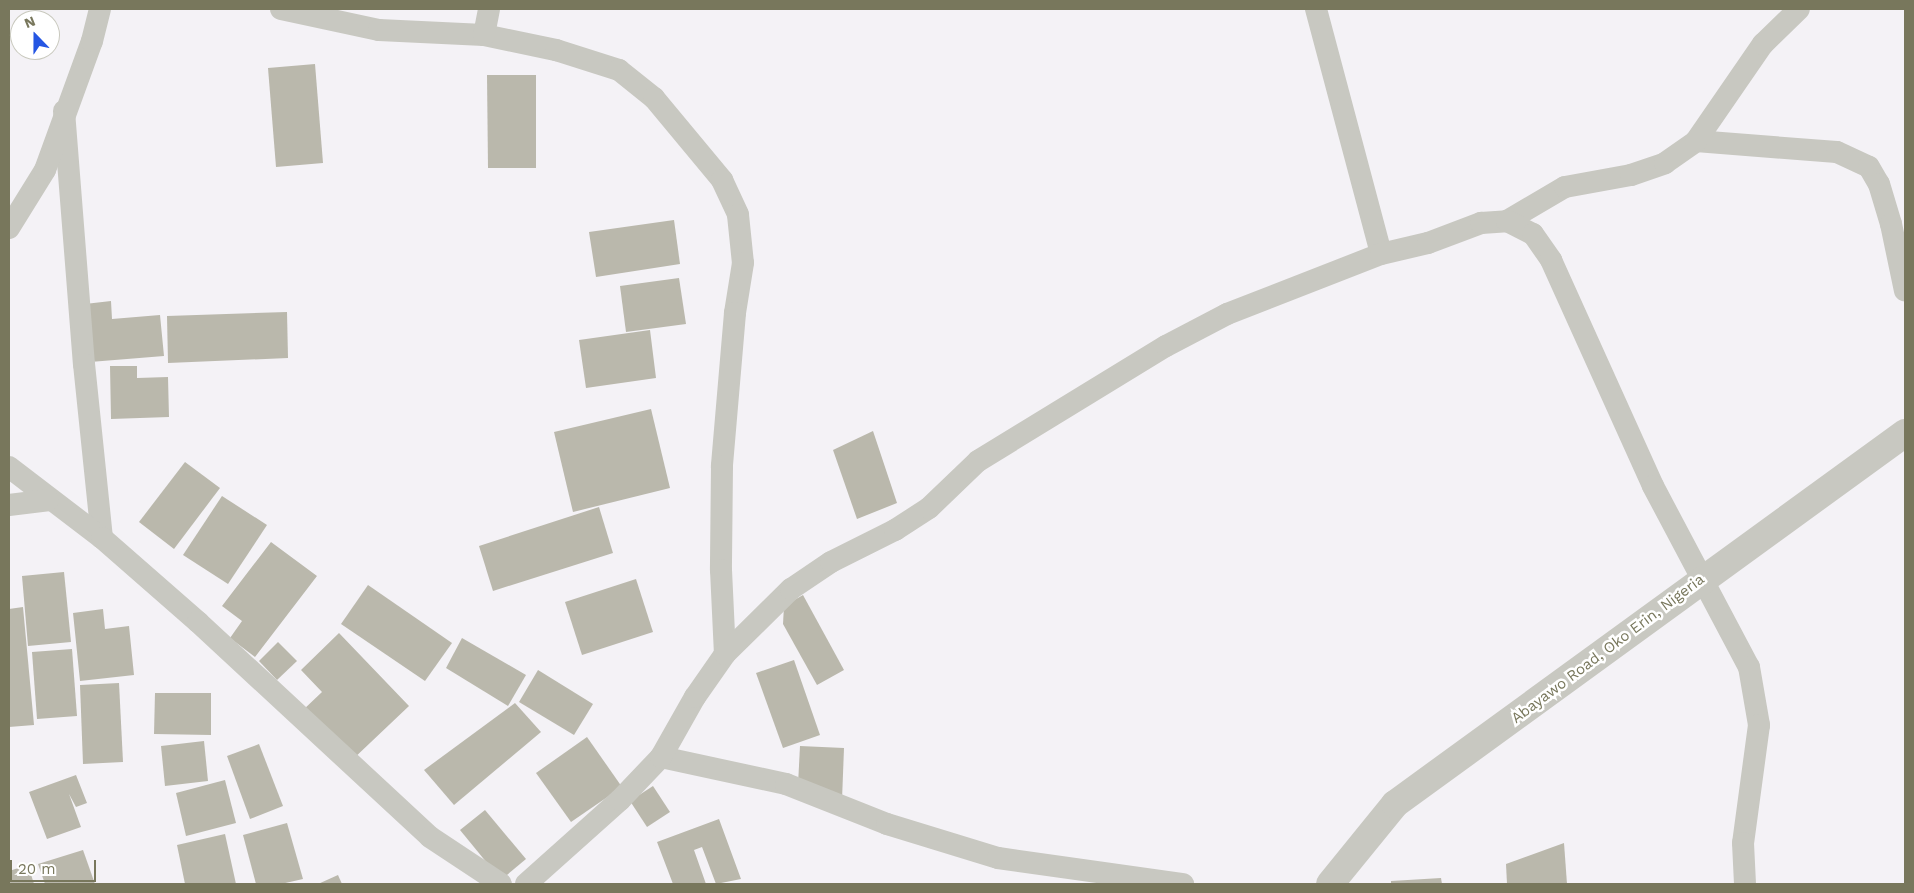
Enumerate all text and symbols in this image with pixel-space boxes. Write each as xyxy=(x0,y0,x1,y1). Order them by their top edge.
north arrow xyxy=(10,10,60,60)
text: N xyxy=(22,13,38,31)
street label: Abayawo Road, Oko Erin, Nigeria xyxy=(1508,570,1708,728)
scale bar xyxy=(12,850,99,882)
text: 20 m xyxy=(18,860,56,878)

